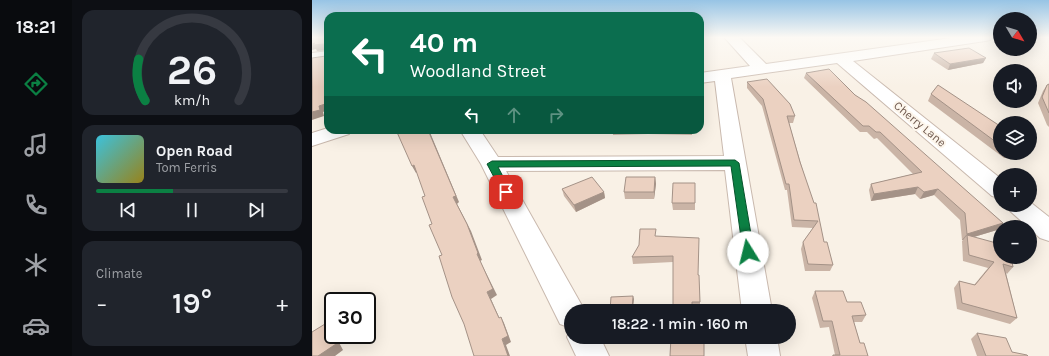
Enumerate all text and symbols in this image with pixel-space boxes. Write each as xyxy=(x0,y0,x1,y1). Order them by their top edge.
north arrow xyxy=(993,12,1037,56)
map controls xyxy=(993,12,1037,264)
text: 18:21 xyxy=(16,16,56,38)
text: 40 m xyxy=(410,26,478,59)
icon: left xyxy=(344,28,396,80)
text: 26 xyxy=(167,45,217,93)
text: Woodland Street xyxy=(410,60,546,82)
button: sound xyxy=(993,64,1037,108)
icon: directions xyxy=(22,70,50,98)
text: km/h xyxy=(174,91,210,108)
street label: Cherry Lane xyxy=(891,98,949,150)
icon: left xyxy=(461,104,483,126)
icon: ahead xyxy=(503,104,525,126)
icon: right xyxy=(545,104,567,126)
button: layers xyxy=(993,116,1037,160)
icon: music xyxy=(22,131,50,159)
text: Open Road xyxy=(156,142,233,160)
text: Tom Ferris xyxy=(156,160,217,175)
button: + xyxy=(993,168,1037,212)
pin xyxy=(489,175,523,209)
icon: arrive xyxy=(495,181,517,203)
icon: phone xyxy=(22,191,50,219)
icon: previous xyxy=(117,199,139,221)
icon: pause xyxy=(181,199,203,221)
icon: next xyxy=(245,199,267,221)
button: − xyxy=(993,220,1037,264)
position arrow xyxy=(727,231,769,273)
icon: climate xyxy=(22,251,50,279)
text: Climate xyxy=(96,266,142,281)
text: 19° xyxy=(172,285,212,321)
text: − xyxy=(96,291,108,317)
text: + xyxy=(276,291,288,317)
speed limit sign: 30 xyxy=(324,292,376,344)
icon: car xyxy=(22,312,50,340)
text: 18:22 · 1 min · 160 m xyxy=(612,315,748,333)

